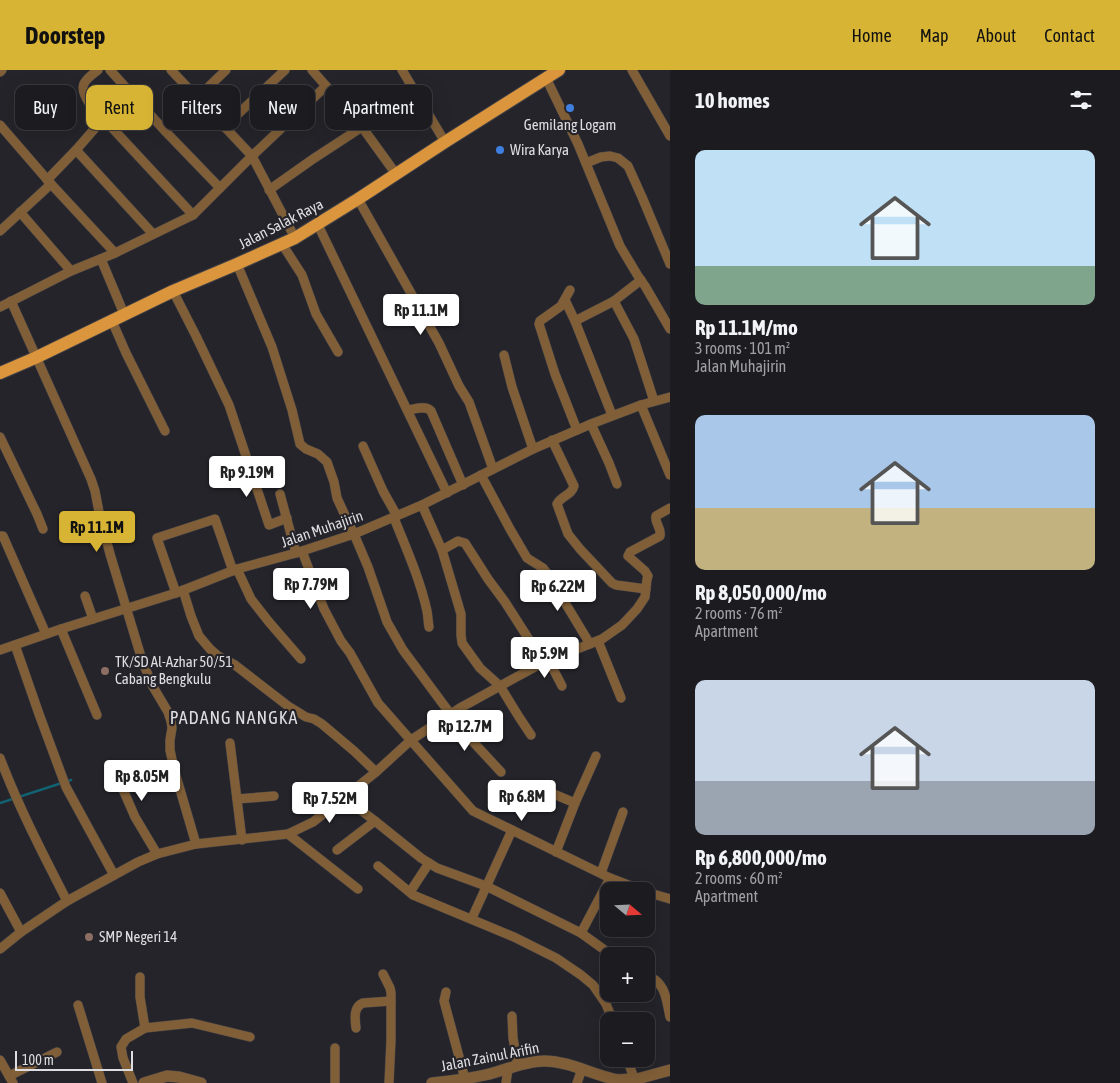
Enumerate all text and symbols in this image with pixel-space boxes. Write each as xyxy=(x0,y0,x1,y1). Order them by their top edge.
text: Doorstep xyxy=(25,22,106,49)
text: Home xyxy=(852,25,892,46)
text: Map xyxy=(920,25,949,46)
text: About xyxy=(977,25,1016,46)
text: Contact xyxy=(1044,25,1095,46)
chip: Buy xyxy=(15,85,76,130)
chip: Rent xyxy=(86,85,153,130)
chip: Filters xyxy=(163,85,240,130)
chip: New xyxy=(250,85,315,130)
chip: Apartment xyxy=(325,85,432,130)
icon: filters xyxy=(1067,86,1095,114)
text: 10 homes xyxy=(695,88,770,112)
marker: Gemilang Logam xyxy=(564,102,576,114)
place label: Gemilang Logam xyxy=(524,116,616,133)
place label: Wira Karya xyxy=(510,141,569,158)
marker: Wira Karya xyxy=(494,144,506,156)
icon: home xyxy=(850,183,940,273)
street label: Jalan Salak Raya xyxy=(236,195,326,252)
pin: Rp 11.1M xyxy=(369,294,473,336)
text: Rp 11.1M xyxy=(394,301,448,319)
text: Rp 11.1M/mo xyxy=(695,315,798,339)
text: 3 rooms · 101 m² xyxy=(695,339,790,357)
text: Jalan Muhajirin xyxy=(695,357,786,375)
icon: home xyxy=(850,448,940,538)
pin: Rp 9.19M xyxy=(195,456,299,498)
text: Rp 9.19M xyxy=(220,463,274,481)
street label: Jalan Muhajirin xyxy=(279,507,365,551)
pin: Rp 11.1M xyxy=(45,510,149,553)
text: Rp 11.1M xyxy=(70,518,124,536)
pin: Rp 7.79M xyxy=(259,568,363,610)
pin: Rp 6.22M xyxy=(506,570,610,612)
text: Rp 7.79M xyxy=(284,575,338,593)
text: Rp 6.22M xyxy=(531,577,585,595)
text: Rp 8,050,000/mo xyxy=(695,580,827,604)
text: 2 rooms · 76 m² xyxy=(695,604,783,622)
text: Apartment xyxy=(695,622,758,640)
pin: Rp 5.9M xyxy=(499,636,591,679)
text: Rp 5.9M xyxy=(522,644,568,662)
place label: TK/SD Al-Azhar 50/51 Cabang Bengkulu xyxy=(115,653,233,687)
marker: TK/SD Al-Azhar 50/51 Cabang Bengkulu xyxy=(99,665,111,677)
district label: PADANG NANGKA xyxy=(170,707,298,728)
pin: Rp 12.7M xyxy=(413,710,517,752)
icon: home xyxy=(850,713,940,803)
text: Rp 12.7M xyxy=(438,717,492,735)
pin: Rp 8.05M xyxy=(90,760,194,802)
text: Rp 8.05M xyxy=(115,767,169,785)
pin: Rp 6.8M xyxy=(476,780,568,822)
pin: Rp 7.52M xyxy=(278,782,382,824)
text: Rp 6.8M xyxy=(499,787,545,805)
text: Rp 7.52M xyxy=(303,789,357,807)
text: Rp 6,800,000/mo xyxy=(695,845,827,869)
text: 2 rooms · 60 m² xyxy=(695,869,783,887)
north arrow xyxy=(600,882,655,938)
map controls xyxy=(600,882,655,1067)
text: Apartment xyxy=(695,887,758,905)
place label: SMP Negeri 14 xyxy=(99,928,177,945)
marker: SMP Negeri 14 xyxy=(83,931,95,943)
button: + xyxy=(600,947,655,1002)
button: − xyxy=(600,1012,655,1067)
street label: Jalan Zainul Arifin xyxy=(439,1039,541,1074)
scale bar xyxy=(15,1048,132,1071)
text: 100 m xyxy=(22,1052,54,1068)

